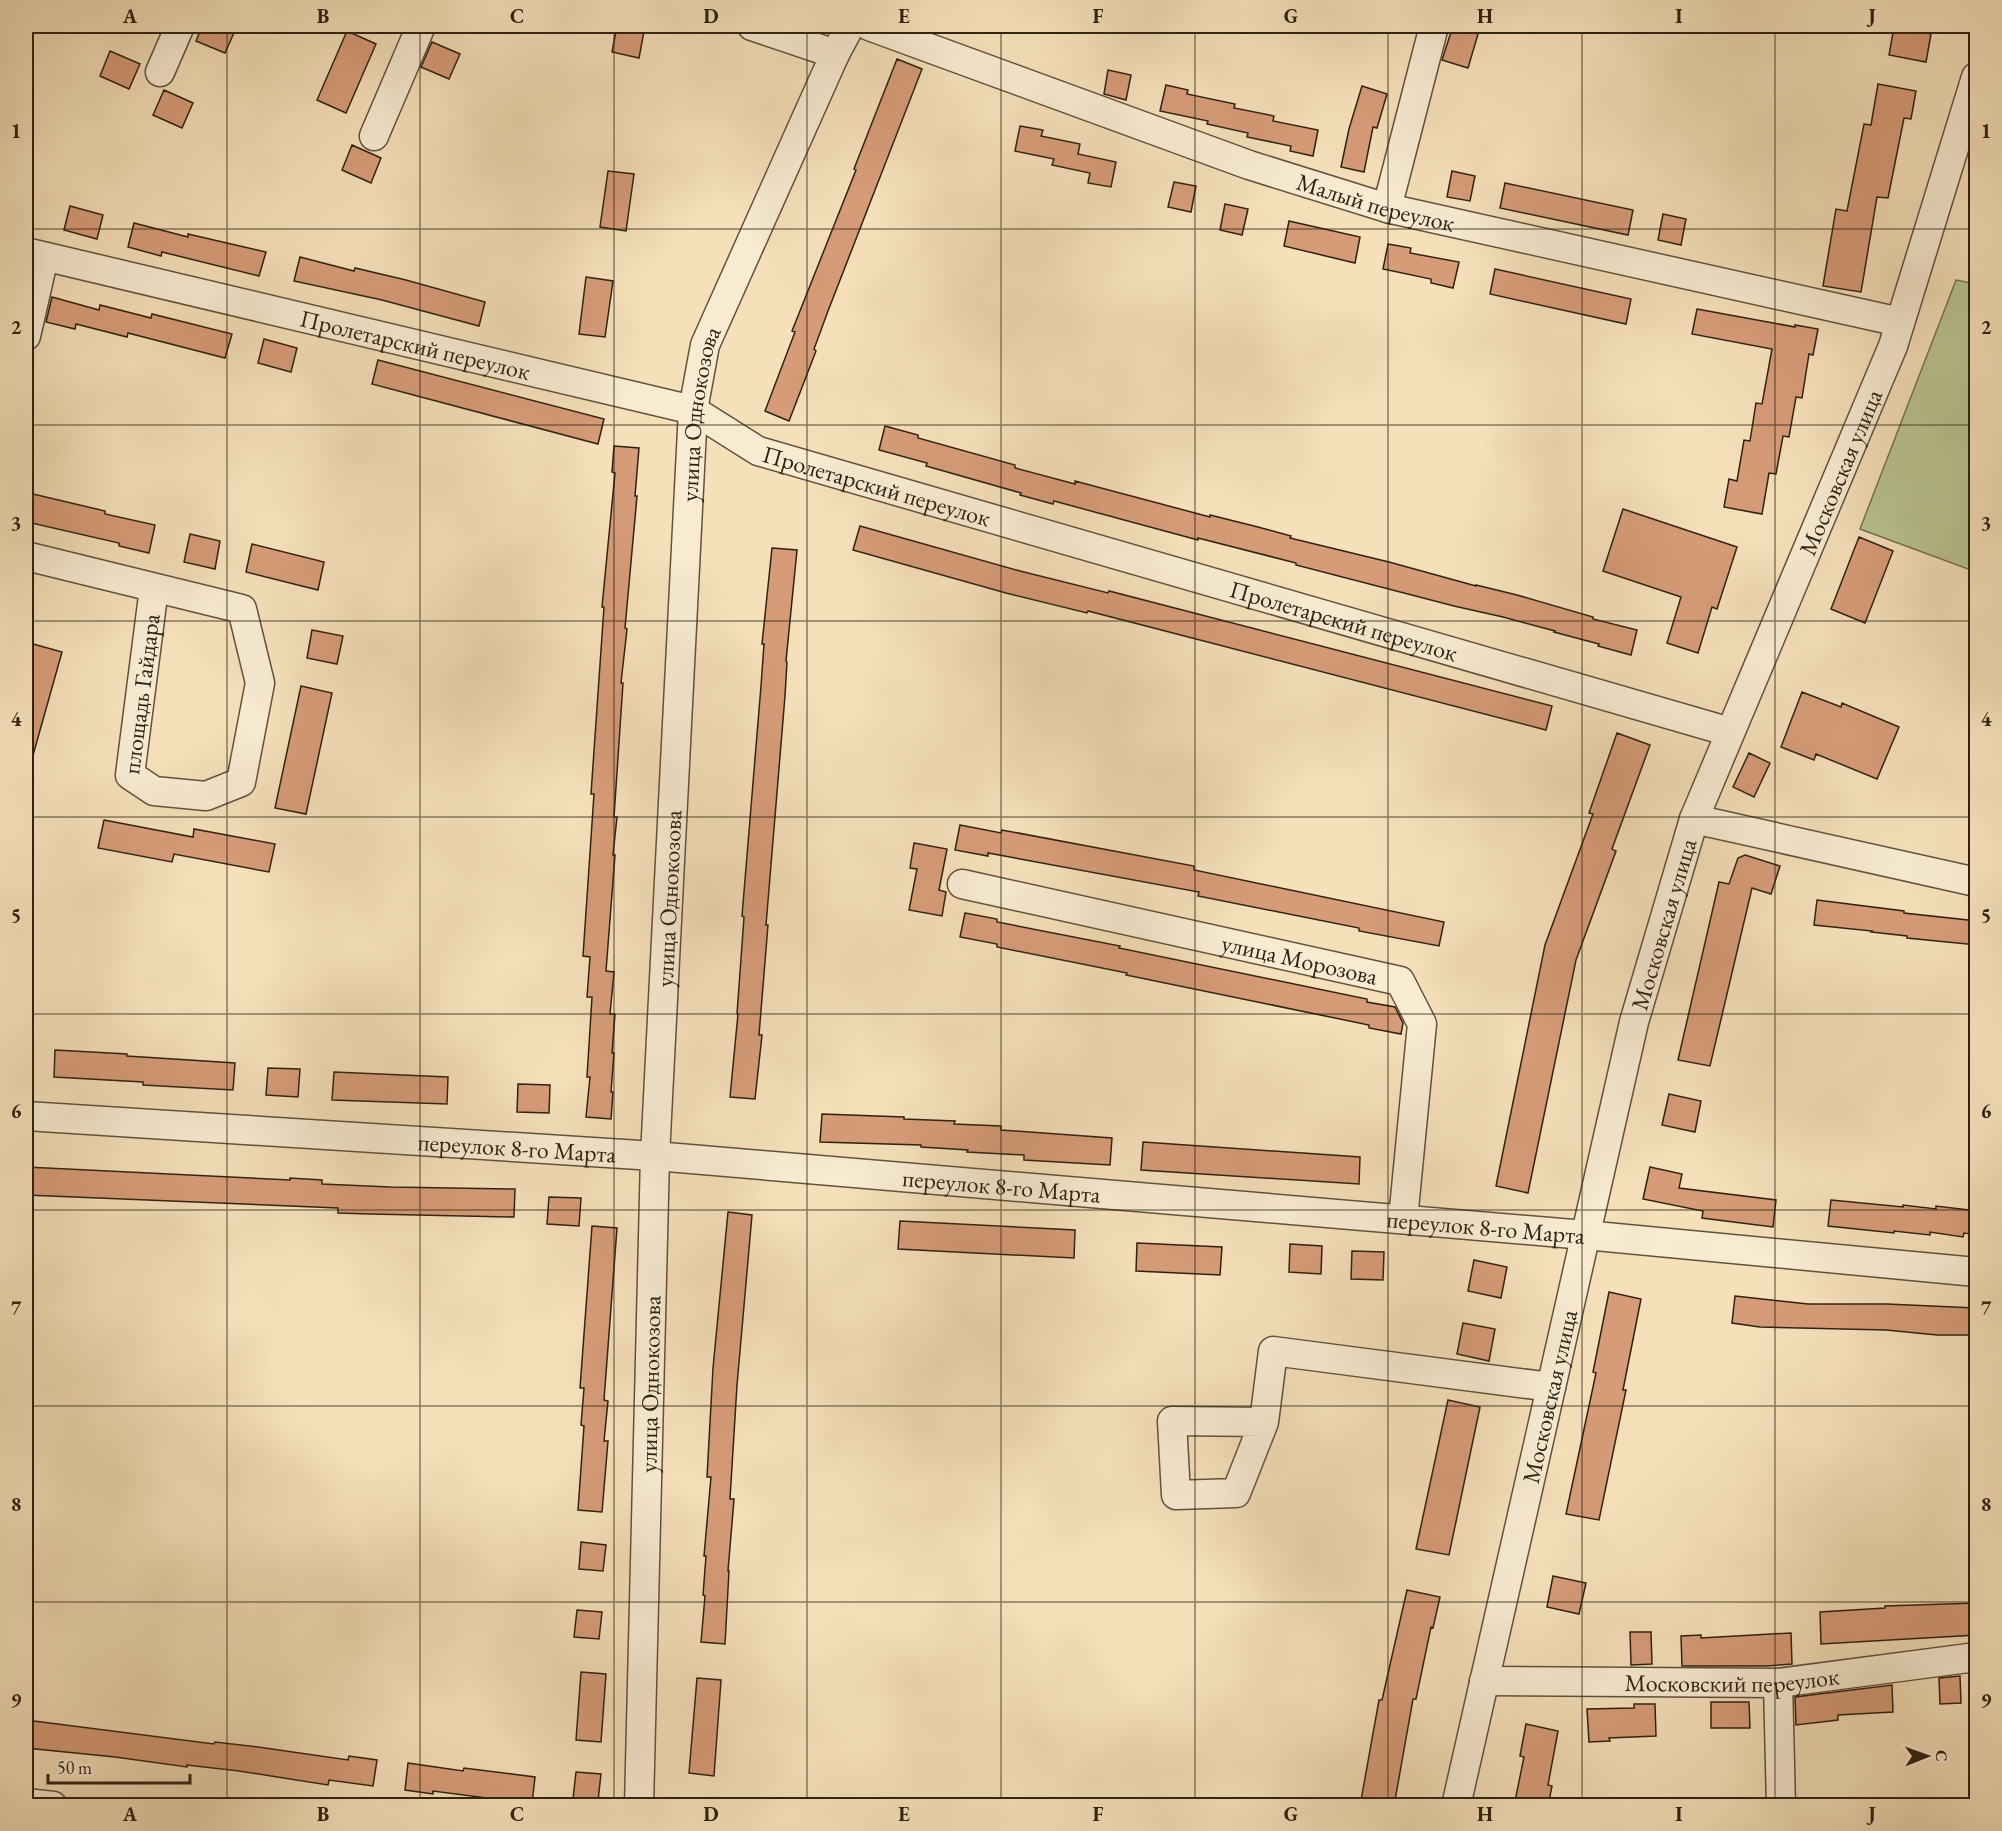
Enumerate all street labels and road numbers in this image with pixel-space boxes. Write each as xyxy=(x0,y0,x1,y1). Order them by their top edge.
street label: Малый переулок xyxy=(1293,165,1458,238)
street label: Пролетарский переулок xyxy=(297,302,534,387)
street label: улица Однокозова xyxy=(673,321,727,502)
street label: Московская улица xyxy=(1791,384,1889,560)
street label: Пролетарский переулок xyxy=(759,438,995,533)
street label: Пролетарский переулок xyxy=(1226,573,1462,668)
street label: площадь Гайдара xyxy=(115,611,166,776)
street label: улица Однокозова xyxy=(648,809,688,988)
street label: Московская улица xyxy=(1623,834,1703,1014)
street label: улица Морозова xyxy=(1219,927,1381,991)
street label: переулок 8-го Марта xyxy=(417,1125,618,1169)
street label: переулок 8-го Марта xyxy=(901,1162,1102,1209)
street label: переулок 8-го Марта xyxy=(1385,1203,1587,1250)
street label: улица Однокозова xyxy=(632,1295,667,1473)
street label: Московская улица xyxy=(1514,1306,1584,1486)
street label: Московский переулок xyxy=(1625,1660,1841,1699)

